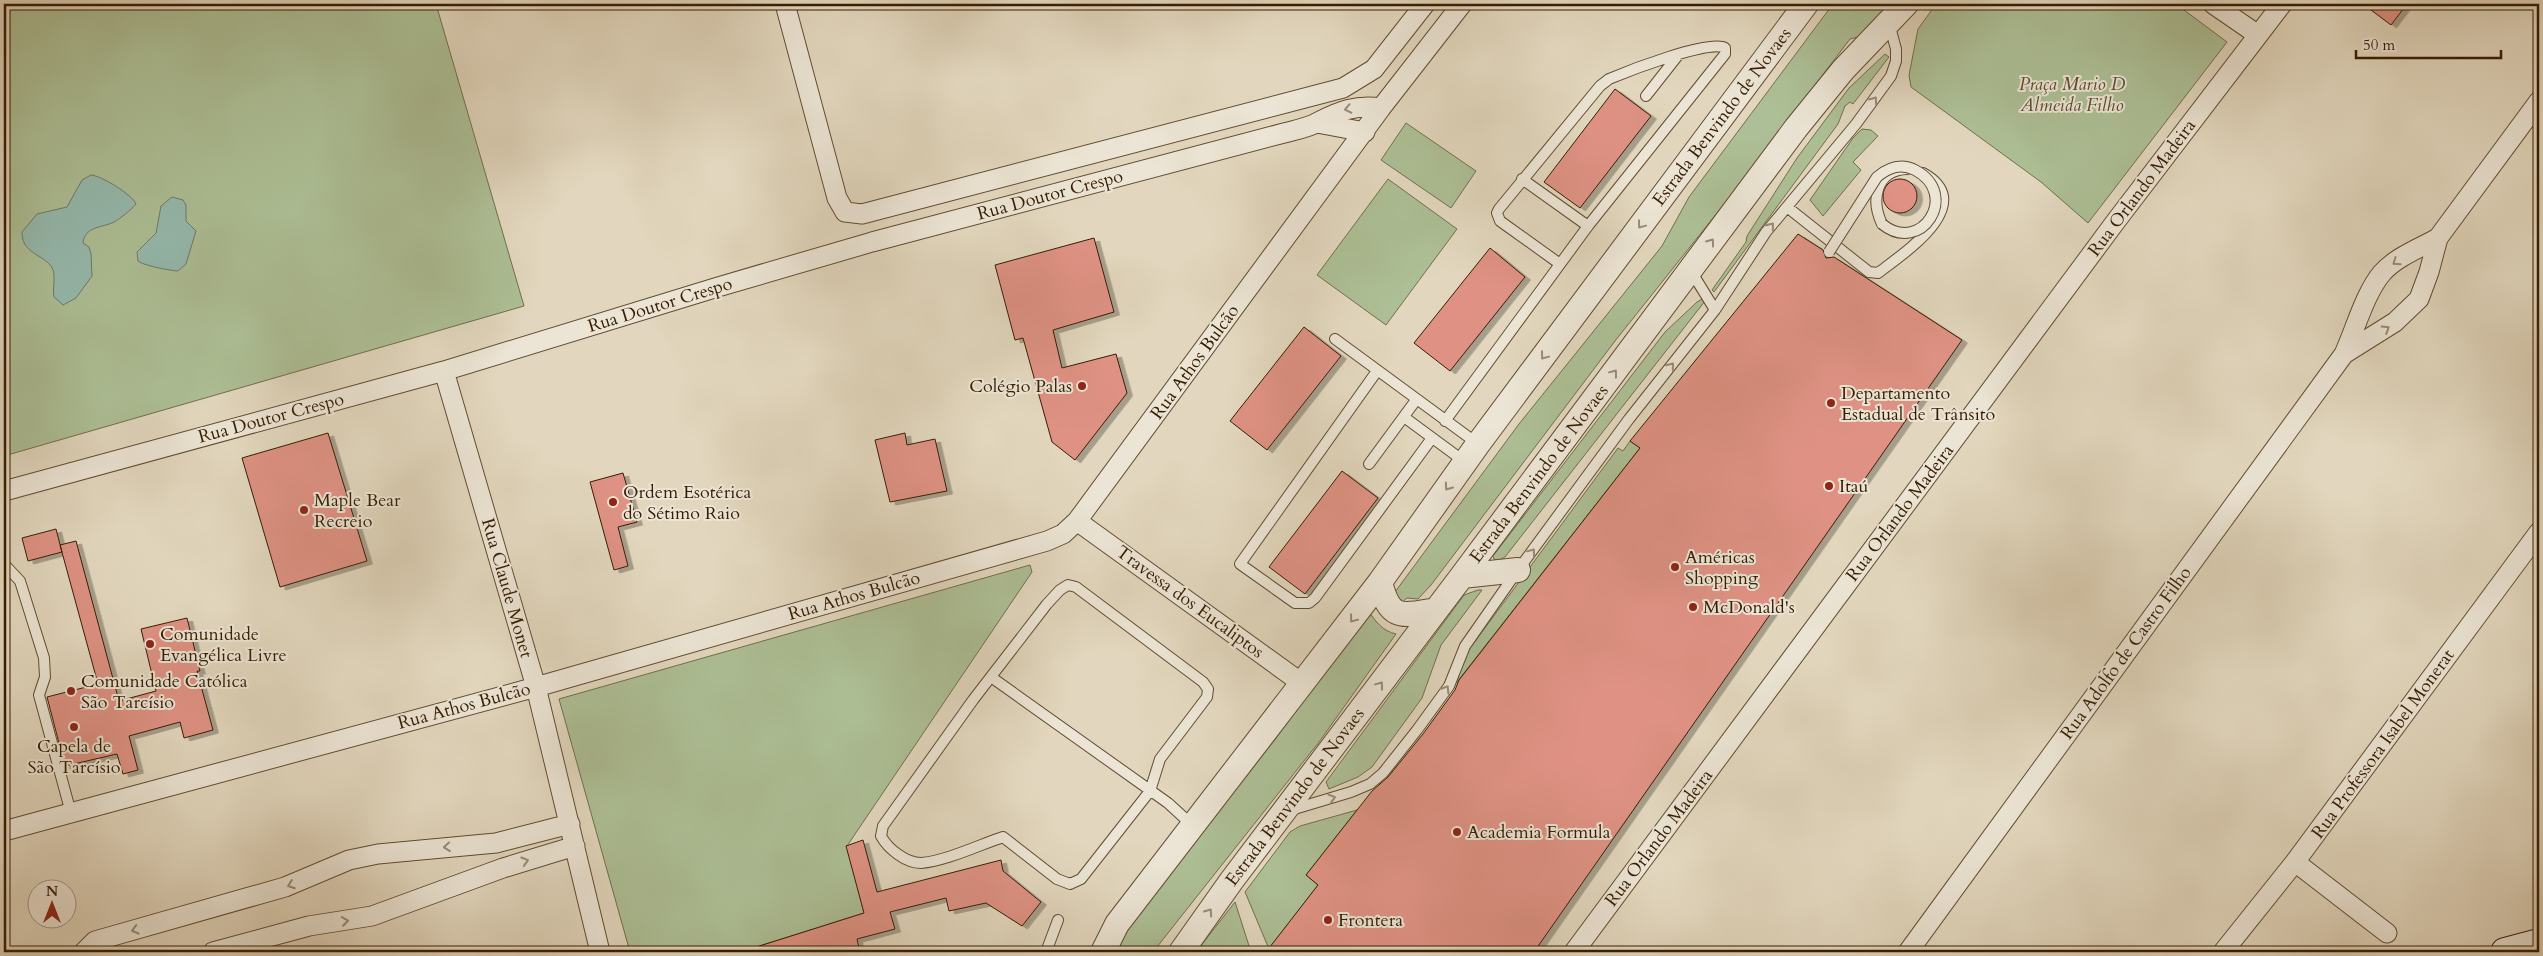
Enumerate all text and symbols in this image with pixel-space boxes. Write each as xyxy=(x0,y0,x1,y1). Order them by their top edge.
street label: Estrada Benvindo de Novaes xyxy=(1647,23,1797,211)
scale bar xyxy=(2356,28,2500,60)
text: 50 m xyxy=(2363,35,2395,55)
park label: Praça Mario D Almeida Filho xyxy=(2019,72,2126,118)
one-way arrow xyxy=(1868,97,1876,106)
one-way arrow xyxy=(1343,103,1352,114)
street label: Rua Orlando Madeira xyxy=(2082,114,2202,262)
street label: Rua Doutor Crespo xyxy=(974,163,1126,226)
one-way arrow xyxy=(1638,219,1647,229)
one-way arrow xyxy=(1766,223,1774,232)
one-way arrow xyxy=(1705,239,1715,248)
one-way arrow xyxy=(2392,256,2402,265)
street label: Rua Doutor Crespo xyxy=(585,271,736,339)
street label: Rua Athos Bulcão xyxy=(1145,299,1245,425)
one-way arrow xyxy=(2380,325,2389,335)
one-way arrow xyxy=(1541,350,1550,360)
one-way arrow xyxy=(1665,363,1673,372)
one-way arrow xyxy=(1609,370,1617,379)
place label: Colégio Palas xyxy=(969,374,1072,399)
marker: Colégio Palas xyxy=(1076,380,1088,392)
street label: Estrada Benvindo de Novaes xyxy=(1464,380,1614,568)
place label: Departamento Estadual de Trânsito xyxy=(1841,381,1995,427)
street label: Rua Doutor Crespo xyxy=(195,386,347,449)
marker: Departamento Estadual de Trânsito xyxy=(1825,397,1837,409)
street label: Rua Orlando Madeira xyxy=(1840,439,1960,587)
place label: Itaú xyxy=(1839,474,1869,499)
place label: Ordem Esotérica do Sétimo Raio xyxy=(623,480,751,526)
marker: Itaú xyxy=(1823,480,1835,492)
one-way arrow xyxy=(1445,481,1454,491)
place label: Maple Bear Recreio xyxy=(314,488,401,534)
marker: Ordem Esotérica do Sétimo Raio xyxy=(607,496,619,508)
marker: Maple Bear Recreio xyxy=(298,504,310,516)
street label: Rua Claude Monet xyxy=(475,515,539,661)
street label: Travessa dos Eucaliptos xyxy=(1111,540,1269,664)
place label: Américas Shopping xyxy=(1685,545,1759,591)
one-way arrow xyxy=(1526,549,1534,558)
marker: Américas Shopping xyxy=(1669,561,1681,573)
street label: Rua Adolfo de Castro Filho xyxy=(2055,561,2197,745)
street label: Rua Athos Bulcão xyxy=(785,565,923,627)
place label: McDonald's xyxy=(1703,595,1795,620)
marker: McDonald's xyxy=(1687,601,1699,613)
one-way arrow xyxy=(1350,613,1359,623)
place label: Comunidade Evangélica Livre xyxy=(160,622,287,668)
marker: Comunidade Evangélica Livre xyxy=(144,638,156,650)
street label: Rua Professora Isabel Monerat xyxy=(2306,644,2461,844)
place label: Comunidade Católica São Tarcísio xyxy=(81,669,248,715)
street label: Rua Athos Bulcão xyxy=(395,676,533,736)
one-way arrow xyxy=(1374,681,1383,691)
marker: Comunidade Católica São Tarcísio xyxy=(65,685,77,697)
one-way arrow xyxy=(1439,685,1449,694)
street label: Estrada Benvindo de Novaes xyxy=(1220,703,1370,891)
marker: Capela de São Tarcísio xyxy=(68,721,80,733)
place label: Capela de São Tarcísio xyxy=(27,734,121,780)
street label: Rua Orlando Madeira xyxy=(1599,764,1719,912)
one-way arrow xyxy=(1327,793,1336,803)
place label: Academia Formula xyxy=(1467,820,1611,845)
marker: Academia Formula xyxy=(1451,826,1463,838)
one-way arrow xyxy=(443,841,451,852)
one-way arrow xyxy=(521,857,529,867)
north arrow xyxy=(28,878,78,928)
one-way arrow xyxy=(287,879,295,889)
text: N xyxy=(46,882,58,901)
place label: Frontera xyxy=(1338,908,1403,933)
one-way arrow xyxy=(1203,909,1212,918)
marker: Frontera xyxy=(1322,914,1334,926)
one-way arrow xyxy=(342,916,350,927)
one-way arrow xyxy=(131,925,139,935)

